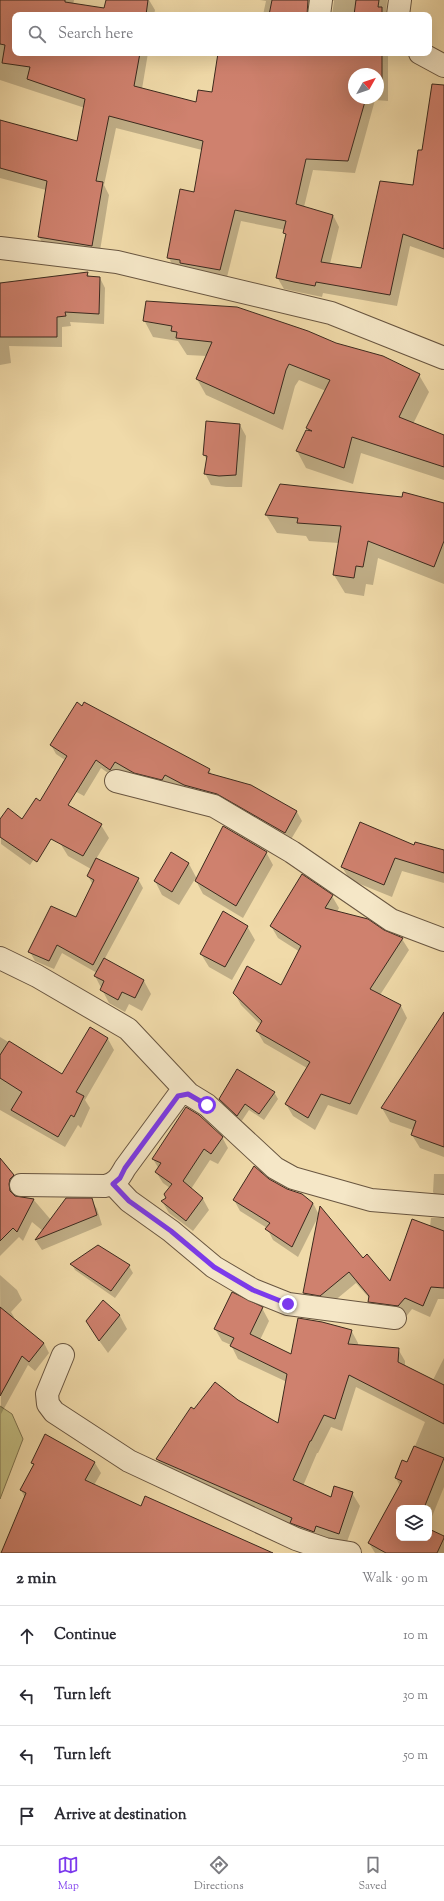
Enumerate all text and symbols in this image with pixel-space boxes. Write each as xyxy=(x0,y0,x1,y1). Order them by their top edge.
search box xyxy=(12,12,432,56)
icon: search xyxy=(26,23,48,45)
text: Search here xyxy=(58,24,133,45)
north arrow xyxy=(348,68,384,104)
route start xyxy=(198,1096,216,1114)
route end xyxy=(279,1295,297,1313)
map controls xyxy=(396,1505,432,1541)
button: layers xyxy=(396,1505,432,1541)
text: 2 min xyxy=(16,1567,57,1591)
text: Walk · 90 m xyxy=(362,1570,428,1588)
icon: ahead xyxy=(16,1625,38,1647)
text: Continue xyxy=(54,1625,116,1646)
text: 10 m xyxy=(403,1627,428,1645)
icon: left xyxy=(16,1685,38,1707)
text: Turn left xyxy=(54,1685,111,1706)
text: 30 m xyxy=(402,1687,428,1705)
icon: left xyxy=(16,1745,38,1767)
text: Turn left xyxy=(54,1745,111,1766)
text: 50 m xyxy=(403,1747,428,1765)
icon: arrive xyxy=(16,1805,38,1827)
text: Arrive at destination xyxy=(54,1805,187,1826)
tab: Map xyxy=(57,1854,79,1894)
tab: Directions xyxy=(194,1854,244,1894)
tab: Saved xyxy=(358,1854,387,1894)

